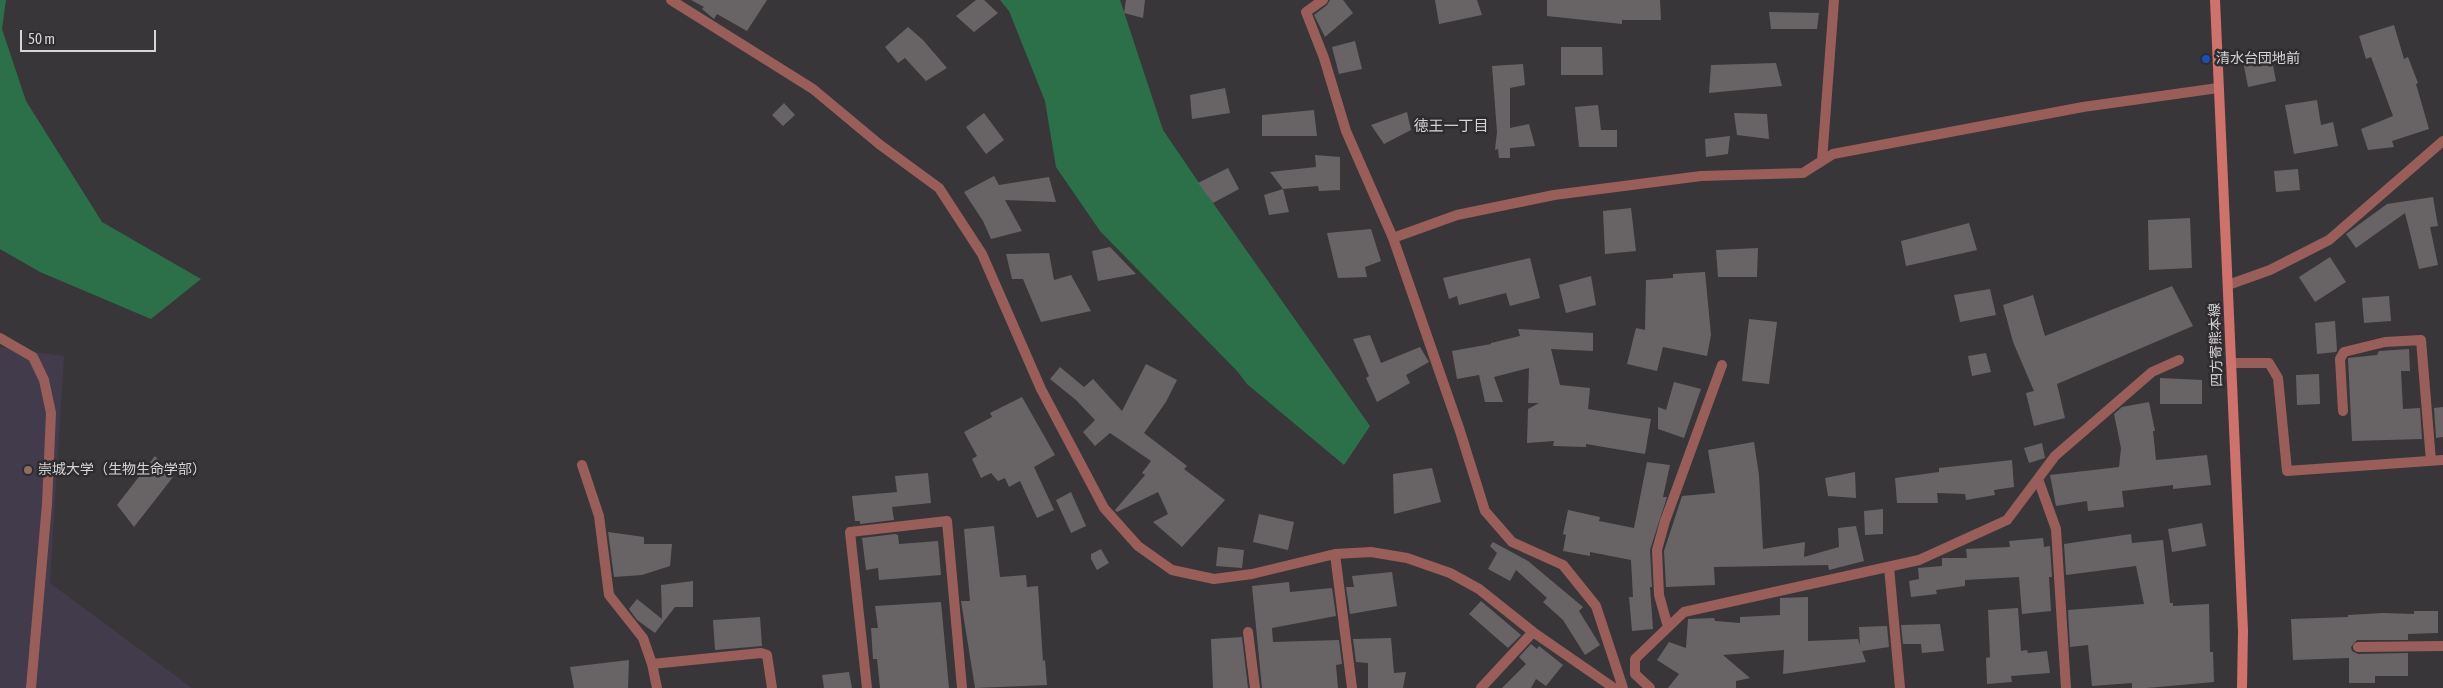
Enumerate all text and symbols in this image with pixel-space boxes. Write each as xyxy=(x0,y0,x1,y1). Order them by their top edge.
scale bar xyxy=(22,20,159,52)
text: 50 m xyxy=(28,30,55,47)
place label: 清水台団地前 xyxy=(2216,51,2300,67)
marker: 清水台団地前 xyxy=(2200,53,2212,65)
district label: 徳王一丁目 xyxy=(1414,117,1488,135)
street label: 四方寄熊本線 xyxy=(2206,303,2226,387)
place label: 崇城大学（生物生命学部） xyxy=(38,462,206,478)
marker: 崇城大学（生物生命学部） xyxy=(22,464,34,476)

